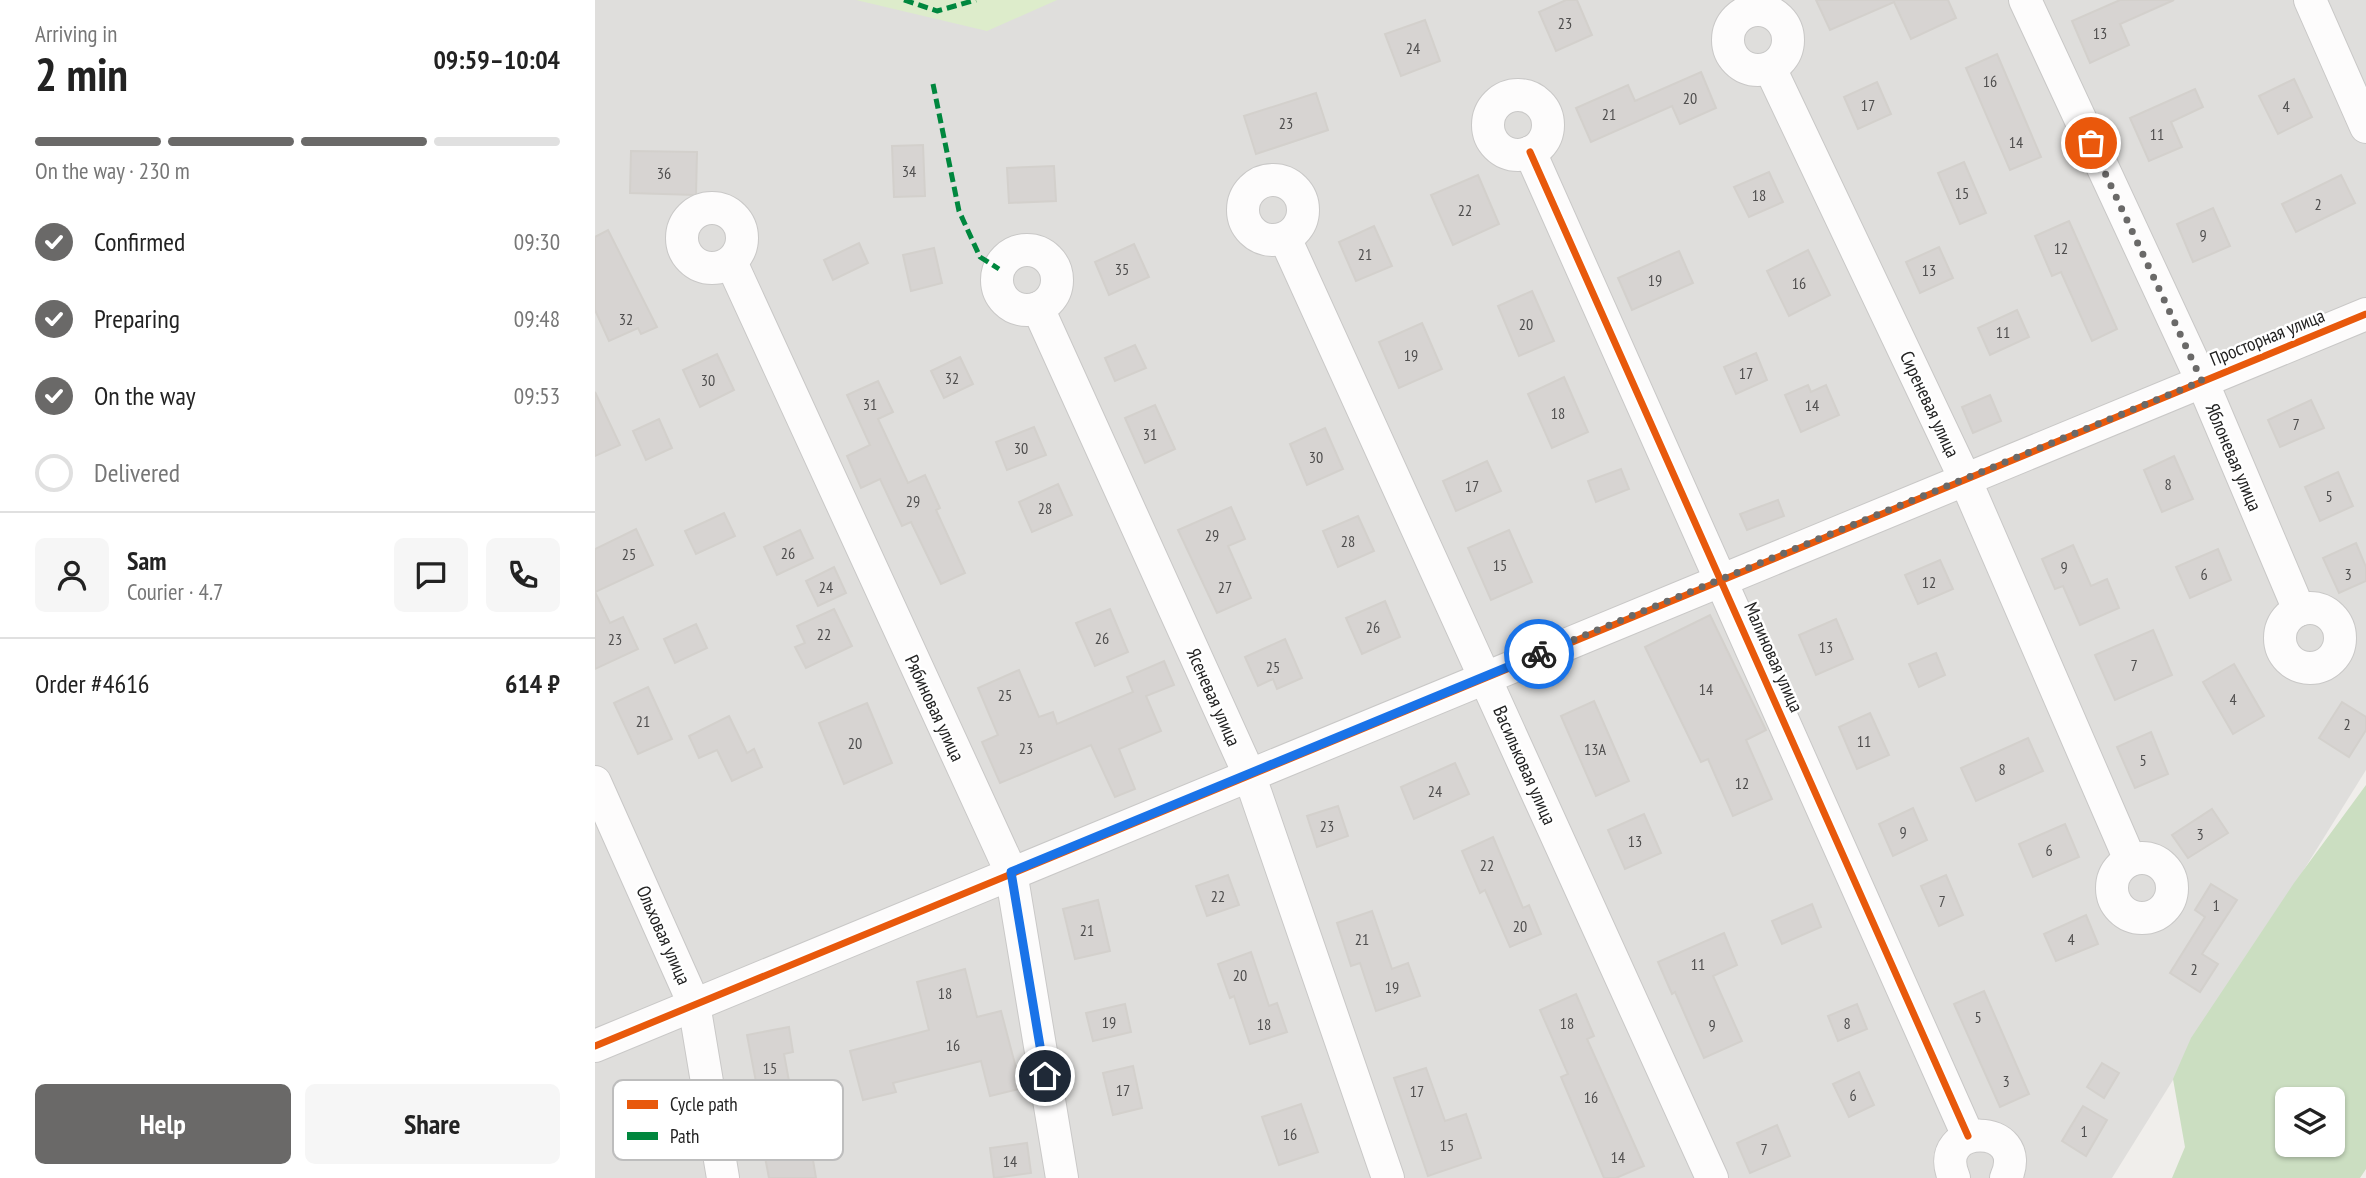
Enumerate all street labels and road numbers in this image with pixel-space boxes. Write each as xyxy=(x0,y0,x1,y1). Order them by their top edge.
street label: Просторная улица xyxy=(2206,303,2328,371)
street label: Сиреневая улица xyxy=(1895,347,1965,461)
street label: Яблоневая улица xyxy=(2201,400,2267,514)
street label: Малиновая улица xyxy=(1739,598,1809,716)
street label: Ясеневая улица xyxy=(1182,644,1246,750)
street label: Рябиновая улица xyxy=(900,651,970,765)
street label: Васильковая улица xyxy=(1488,702,1562,828)
street label: Ольховая улица xyxy=(632,882,696,988)

